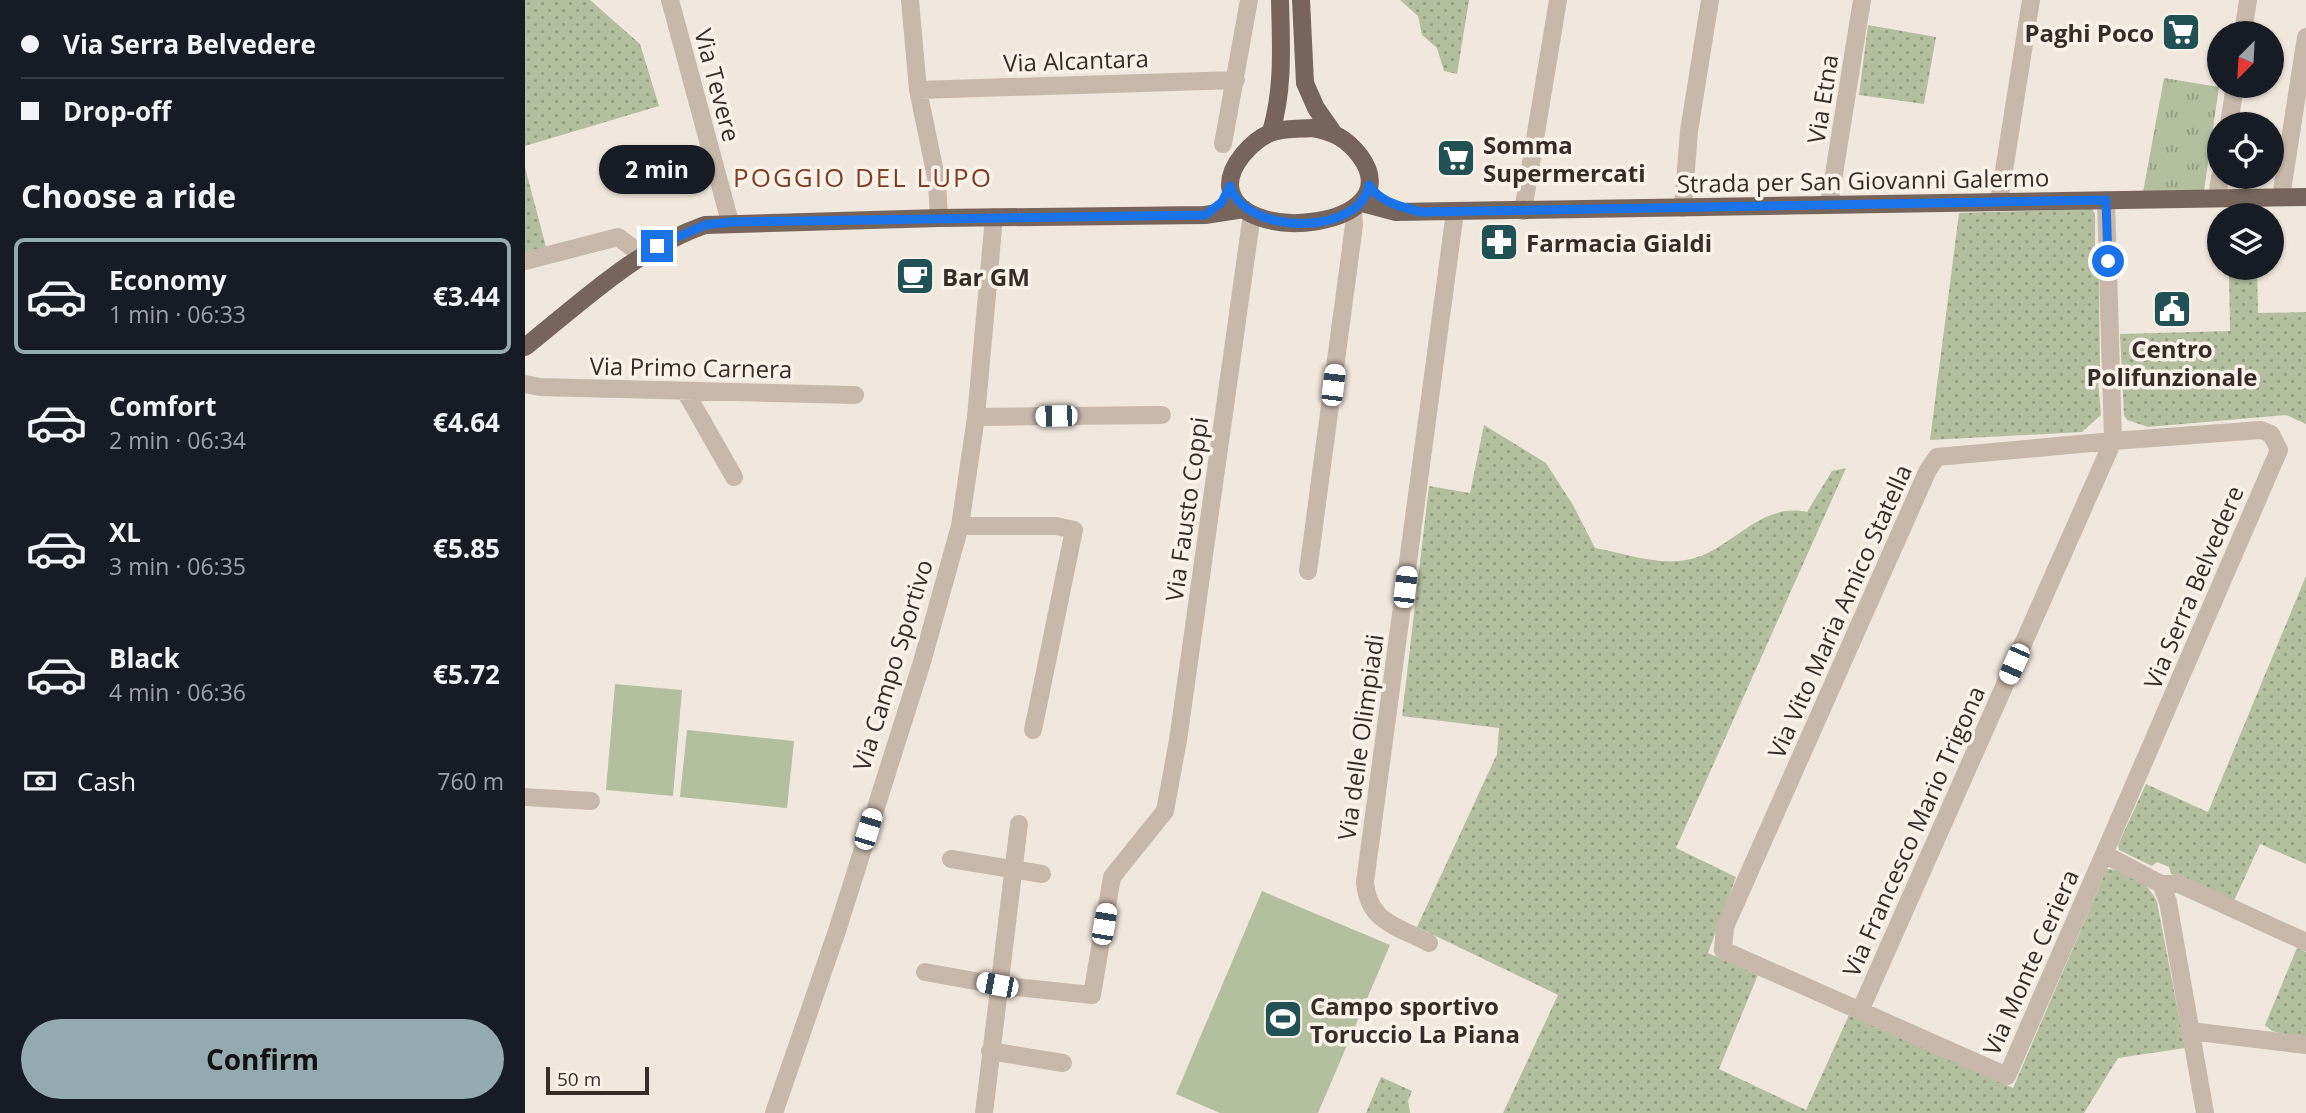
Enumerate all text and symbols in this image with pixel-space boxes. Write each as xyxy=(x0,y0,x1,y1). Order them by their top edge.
supermarket icon: Paghi Poco xyxy=(2160,11,2202,53)
place label: Paghi Poco xyxy=(2024,16,2154,49)
north arrow xyxy=(2207,21,2284,98)
map controls xyxy=(2207,21,2284,280)
street label: Via Tevere xyxy=(687,25,749,145)
text: Via Serra Belvedere xyxy=(63,26,316,62)
street label: Via Alcantara xyxy=(1003,41,1149,79)
street label: Via Etna xyxy=(1799,52,1845,146)
text: Drop-off xyxy=(63,93,171,129)
button: locate xyxy=(2207,112,2284,189)
place label: Somma Supermercati xyxy=(1483,128,1645,189)
supermarket icon: Somma Supermercati xyxy=(1435,137,1477,179)
callout: 2 min xyxy=(599,145,715,194)
text: 2 min xyxy=(625,153,689,185)
district label: POGGIO DEL LUPO xyxy=(733,159,993,195)
street label: Strada per San Giovanni Galermo xyxy=(1676,160,2050,200)
text: Choose a ride xyxy=(21,174,236,217)
button: layers xyxy=(2207,203,2284,280)
pharmacy icon: Farmacia Gialdi xyxy=(1478,221,1520,263)
place label: Farmacia Gialdi xyxy=(1526,226,1712,259)
route end xyxy=(641,230,673,262)
route start xyxy=(2092,245,2124,277)
cafe icon: Bar GM xyxy=(894,255,936,297)
place label: Bar GM xyxy=(942,260,1030,293)
text: Economy xyxy=(109,262,227,298)
icon: car xyxy=(25,265,88,328)
text: €3.44 xyxy=(433,278,500,314)
public building icon: Centro Polifunzionale xyxy=(2151,288,2193,330)
text: 1 min · 06:33 xyxy=(109,298,246,330)
place label: Centro Polifunzionale xyxy=(2086,332,2258,393)
street label: Via Primo Carnera xyxy=(589,349,793,385)
car xyxy=(1321,363,1346,407)
text: Comfort xyxy=(109,388,216,424)
icon: car xyxy=(25,391,88,454)
text: €4.64 xyxy=(433,404,500,440)
car xyxy=(1035,405,1078,427)
street label: Via Fausto Coppi xyxy=(1157,415,1215,603)
text: 2 min · 06:34 xyxy=(109,424,246,456)
street label: Via Vito Maria Amico Statella xyxy=(1759,459,1919,763)
street label: Via Serra Belvedere xyxy=(2135,480,2251,694)
text: XL xyxy=(109,514,141,550)
icon: car xyxy=(25,517,88,580)
text: €5.85 xyxy=(433,530,500,566)
text: 3 min · 06:35 xyxy=(109,550,246,582)
street label: Via Campo Sportivo xyxy=(844,555,940,775)
car xyxy=(1393,565,1418,609)
street label: Via delle Olimpiadi xyxy=(1329,632,1391,842)
text: Black xyxy=(109,640,180,676)
car xyxy=(1996,641,2033,687)
icon: car xyxy=(25,643,88,706)
text: €5.72 xyxy=(433,656,500,692)
text: 4 min · 06:36 xyxy=(109,676,246,708)
street label: Via Francesco Mario Trigona xyxy=(1834,680,1992,982)
icon: cash xyxy=(21,762,59,800)
text: Cash xyxy=(77,763,136,799)
text: 760 m xyxy=(437,765,504,797)
car xyxy=(852,806,885,852)
street label: Via Monte Ceriera xyxy=(1974,864,2086,1060)
car xyxy=(1091,901,1118,947)
car xyxy=(975,971,1020,999)
place label: Campo sportivo Toruccio La Piana xyxy=(1310,989,1520,1050)
sports icon: Campo sportivo Toruccio La Piana xyxy=(1262,998,1304,1040)
button: Confirm xyxy=(21,1019,504,1099)
scale bar xyxy=(546,1064,649,1096)
text: 50 m xyxy=(557,1066,601,1092)

